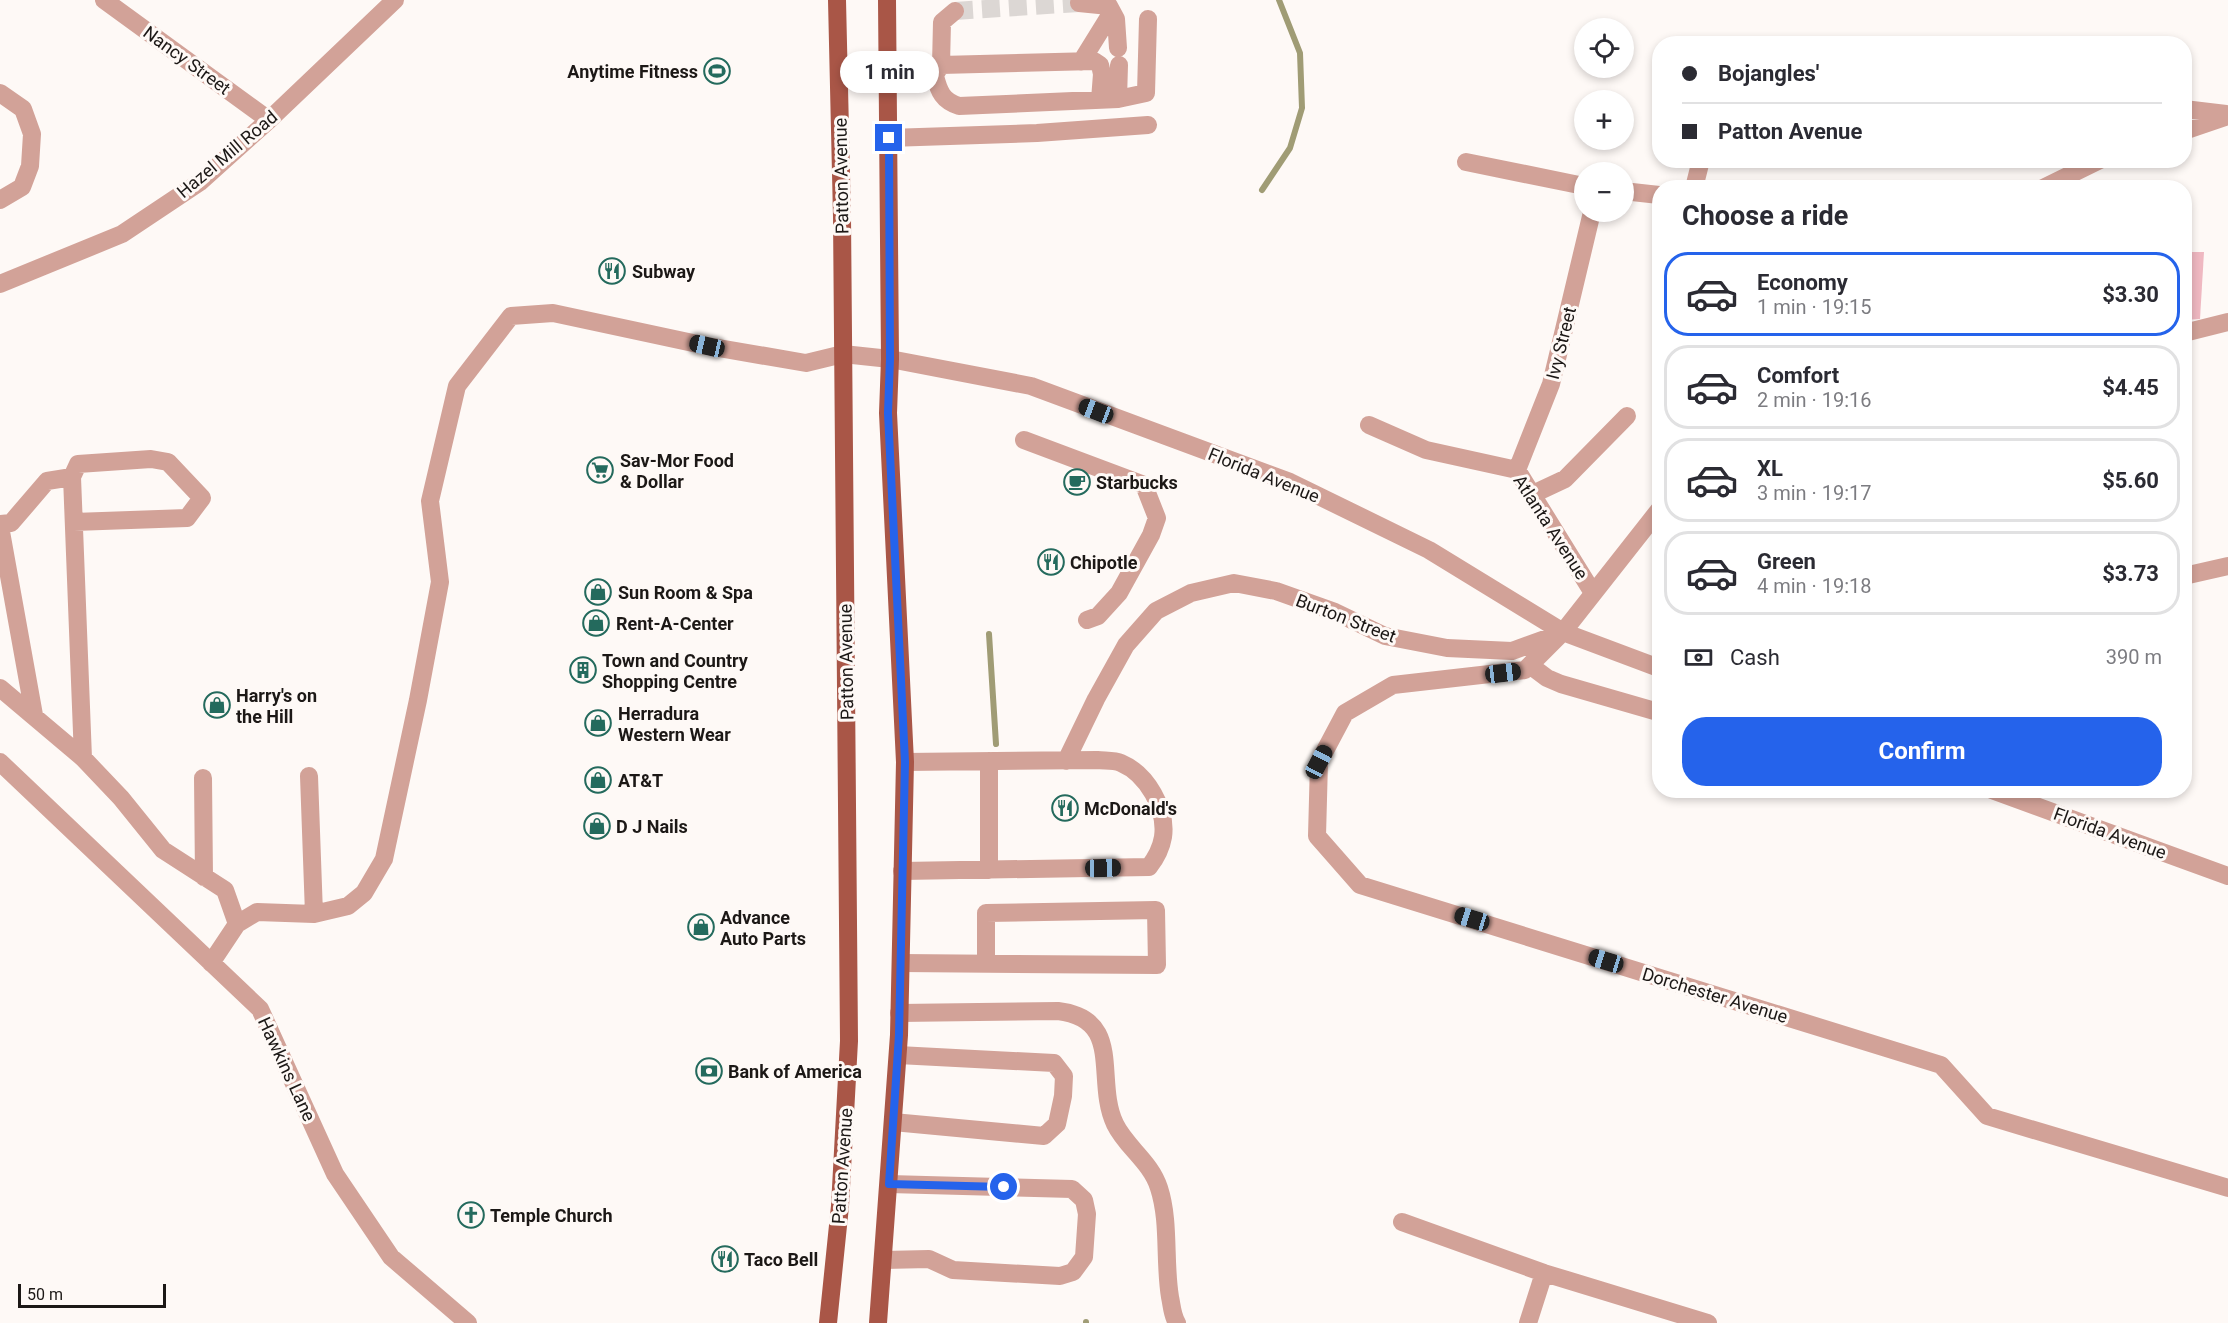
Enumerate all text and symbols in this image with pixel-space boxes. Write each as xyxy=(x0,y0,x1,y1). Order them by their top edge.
map controls xyxy=(1574,18,1634,222)
button: locate xyxy=(1574,18,1634,78)
street label: Nancy Street xyxy=(139,21,235,99)
callout: 1 min xyxy=(840,51,938,93)
sports icon: Anytime Fitness xyxy=(702,56,732,86)
text: 1 min xyxy=(864,60,915,84)
place label: Anytime Fitness xyxy=(567,61,698,82)
text: Bojangles' xyxy=(1718,61,1819,86)
button: + xyxy=(1574,90,1634,150)
street label: Hazel Mill Road xyxy=(173,106,281,202)
street label: Patton Avenue xyxy=(829,118,853,234)
text: Patton Avenue xyxy=(1718,119,1862,144)
route end xyxy=(875,124,902,151)
button: − xyxy=(1574,162,1634,222)
text: Choose a ride xyxy=(1682,200,1848,232)
restaurant icon: Subway xyxy=(597,256,627,286)
place label: Subway xyxy=(632,261,696,282)
icon: car xyxy=(1685,267,1739,321)
text: Economy xyxy=(1757,270,1848,295)
text: $3.30 xyxy=(2102,282,2159,307)
text: 1 min · 19:15 xyxy=(1757,295,1872,319)
street label: Ivy Street xyxy=(1542,304,1580,381)
car xyxy=(687,333,727,359)
icon: car xyxy=(1685,360,1739,414)
text: Comfort xyxy=(1757,363,1839,388)
text: $4.45 xyxy=(2102,375,2159,400)
text: 2 min · 19:16 xyxy=(1757,388,1872,412)
car xyxy=(1076,396,1116,426)
street label: Florida Avenue xyxy=(1205,443,1323,507)
place label: Sav-Mor Food & Dollar xyxy=(620,450,734,492)
icon: car xyxy=(1685,453,1739,507)
supermarket icon: Sav-Mor Food & Dollar xyxy=(585,455,615,485)
text: XL xyxy=(1757,456,1783,481)
cafe icon: Starbucks xyxy=(1062,467,1092,497)
text: $5.60 xyxy=(2102,468,2159,493)
street label: Atlanta Avenue xyxy=(1509,471,1593,583)
place label: Starbucks xyxy=(1096,472,1178,493)
text: 3 min · 19:17 xyxy=(1757,481,1872,505)
icon: car xyxy=(1685,546,1739,600)
restaurant icon: Chipotle xyxy=(1036,547,1066,577)
text: Green xyxy=(1757,549,1816,574)
place label: Chipotle xyxy=(1070,552,1138,573)
text: $3.73 xyxy=(2102,561,2159,586)
text: 4 min · 19:18 xyxy=(1757,574,1872,598)
shop icon: Sun Room & Spa xyxy=(583,577,613,607)
place label: Sun Room & Spa xyxy=(618,582,753,603)
street label: Burton Street xyxy=(1293,589,1399,647)
street label: Patton Avenue xyxy=(834,604,858,720)
shop icon: Rent-A-Center xyxy=(581,608,611,638)
place label: Rent-A-Center xyxy=(616,613,734,634)
icon: cash xyxy=(1682,641,1715,674)
text: Cash xyxy=(1730,645,1780,670)
text: 390 m xyxy=(2106,645,2162,669)
place label: Town and Country Shopping Centre xyxy=(602,650,749,692)
building icon: Town and Country Shopping Centre xyxy=(568,655,598,685)
car xyxy=(1484,662,1522,684)
place label: Harry's on the Hill xyxy=(236,685,317,727)
shop icon: Harry's on the Hill xyxy=(202,690,232,720)
place label: Herradura Western Wear xyxy=(618,703,731,745)
shop icon: Herradura Western Wear xyxy=(583,708,613,738)
button: Confirm xyxy=(1682,717,2162,786)
car xyxy=(1303,742,1335,782)
shop icon: AT&T xyxy=(583,765,613,795)
place label: AT&T xyxy=(618,770,663,791)
restaurant icon: McDonald's xyxy=(1050,793,1080,823)
place label: McDonald's xyxy=(1084,798,1177,819)
street label: Florida Avenue xyxy=(2051,803,2169,863)
shop icon: D J Nails xyxy=(582,811,612,841)
place label: D J Nails xyxy=(616,816,688,837)
car xyxy=(1085,859,1121,877)
car xyxy=(1452,905,1492,933)
place label: Advance Auto Parts xyxy=(720,907,806,949)
shop icon: Advance Auto Parts xyxy=(686,912,716,942)
car xyxy=(1586,947,1626,975)
street label: Dorchester Avenue xyxy=(1640,963,1790,1027)
street label: Hawkins Lane xyxy=(254,1014,320,1124)
bank icon: Bank of America xyxy=(694,1056,724,1086)
place label: Bank of America xyxy=(728,1061,862,1082)
street label: Patton Avenue xyxy=(827,1107,857,1225)
route start xyxy=(990,1173,1017,1200)
church icon: Temple Church xyxy=(456,1200,486,1230)
place label: Temple Church xyxy=(490,1205,613,1226)
restaurant icon: Taco Bell xyxy=(710,1244,740,1274)
place label: Taco Bell xyxy=(744,1249,818,1270)
scale bar xyxy=(18,1281,166,1308)
text: 50 m xyxy=(27,1285,63,1304)

